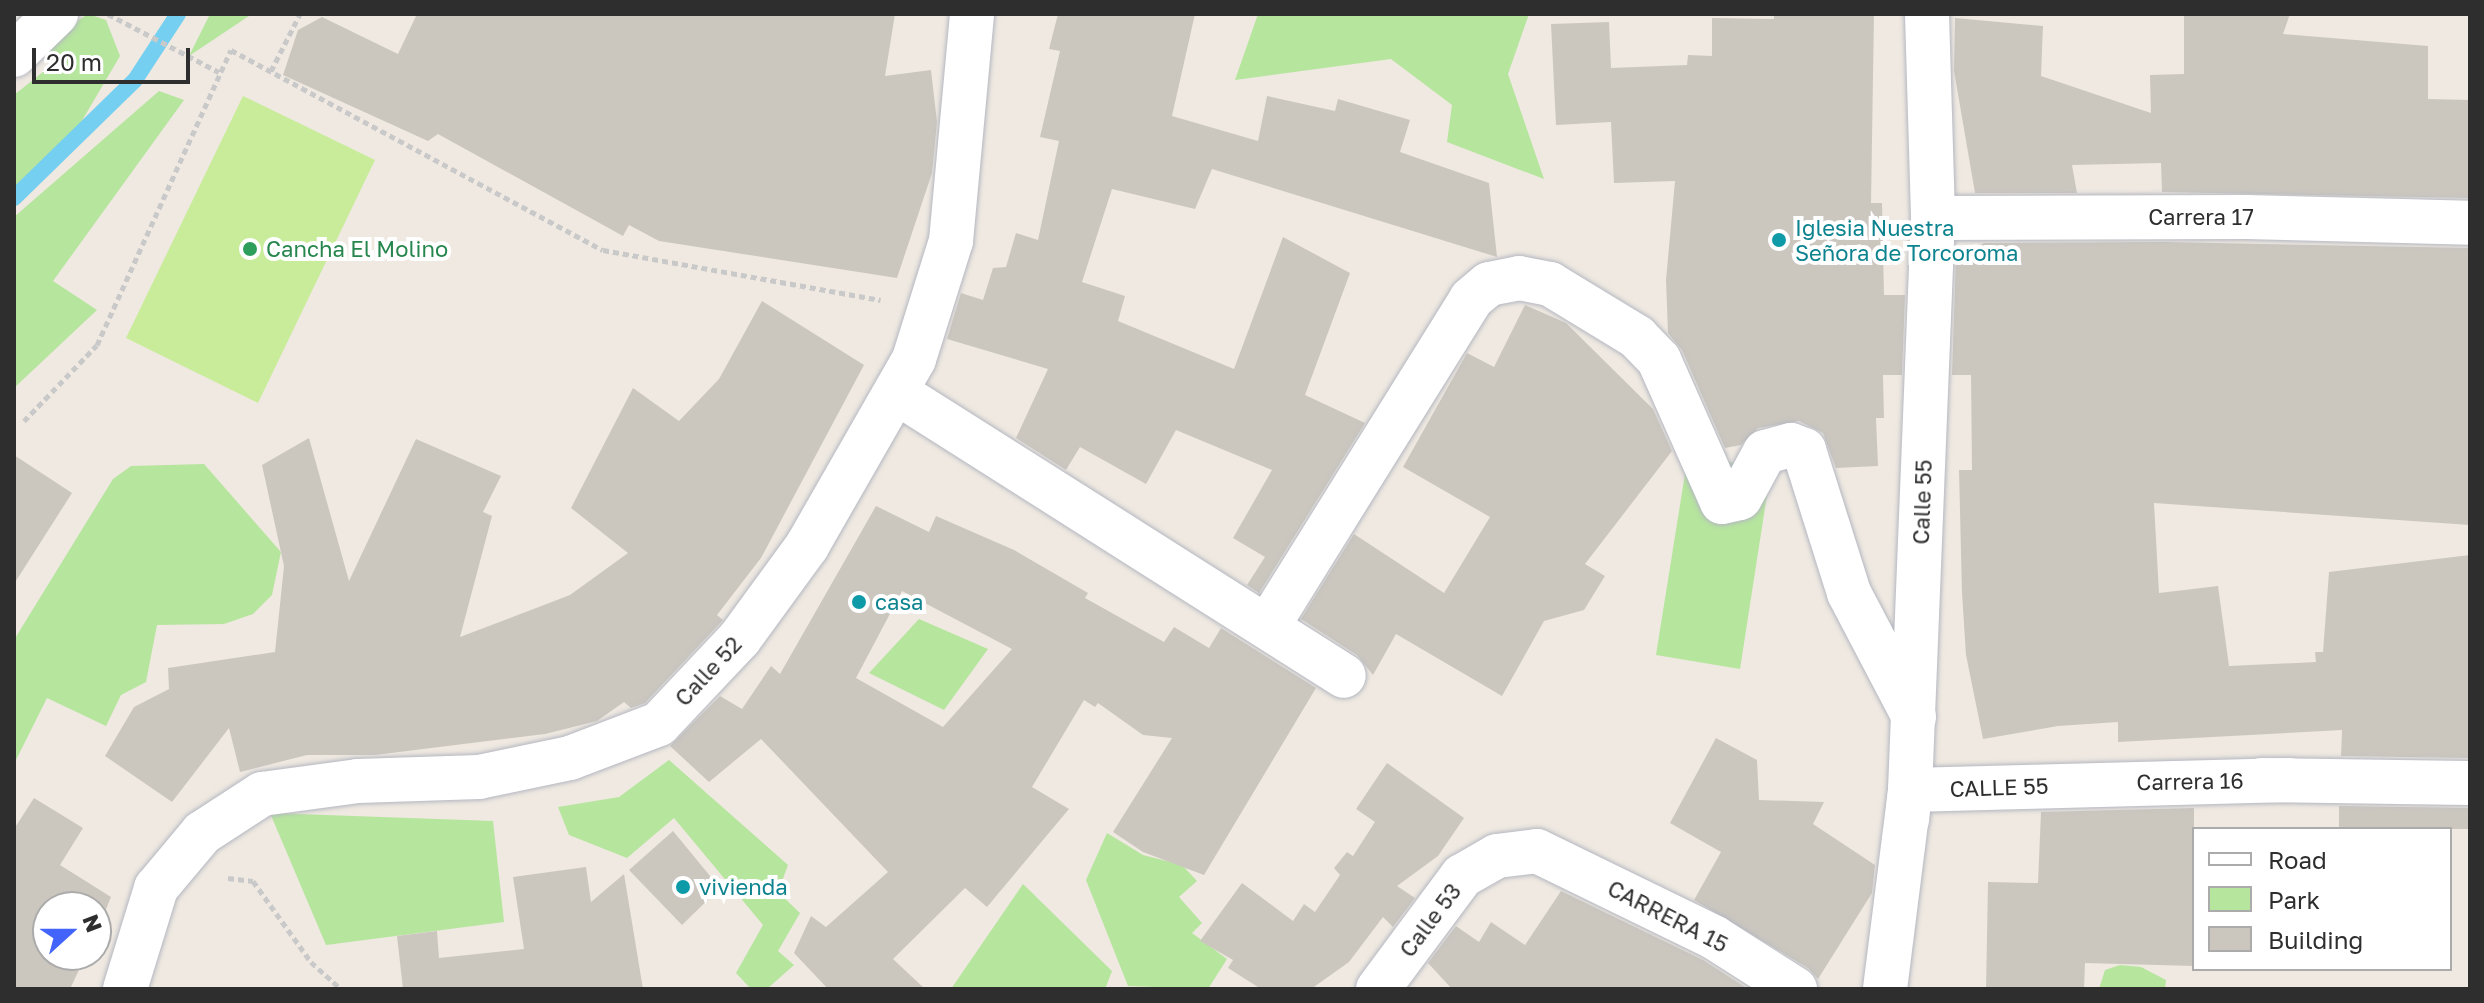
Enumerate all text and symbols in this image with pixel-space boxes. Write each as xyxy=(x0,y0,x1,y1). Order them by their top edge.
scale bar xyxy=(36,32,194,82)
text: 20 m xyxy=(46,47,102,76)
street label: Carrera 17 xyxy=(2148,204,2254,230)
place label: Iglesia Nuestra Señora de Torcoroma xyxy=(1795,214,2019,266)
marker: Iglesia Nuestra Señora de Torcoroma xyxy=(1770,231,1788,249)
place label: Cancha El Molino xyxy=(266,236,448,262)
marker: Cancha El Molino xyxy=(241,240,259,258)
street label: Calle 55 xyxy=(1907,459,1937,545)
place label: casa xyxy=(875,589,924,615)
marker: casa xyxy=(850,593,868,611)
street label: Calle 52 xyxy=(669,631,747,711)
street label: Carrera 16 xyxy=(2136,767,2244,795)
street label: CALLE 55 xyxy=(1949,772,2049,802)
legend xyxy=(2192,827,2452,971)
text: Road xyxy=(2268,845,2327,874)
place label: vivienda xyxy=(699,874,788,900)
street label: CARRERA 15 xyxy=(1604,874,1732,958)
marker: vivienda xyxy=(674,878,692,896)
street label: Calle 53 xyxy=(1394,878,1466,962)
text: Park xyxy=(2268,885,2320,914)
north arrow xyxy=(32,891,112,971)
text: N xyxy=(77,910,109,936)
text: Building xyxy=(2268,925,2363,954)

